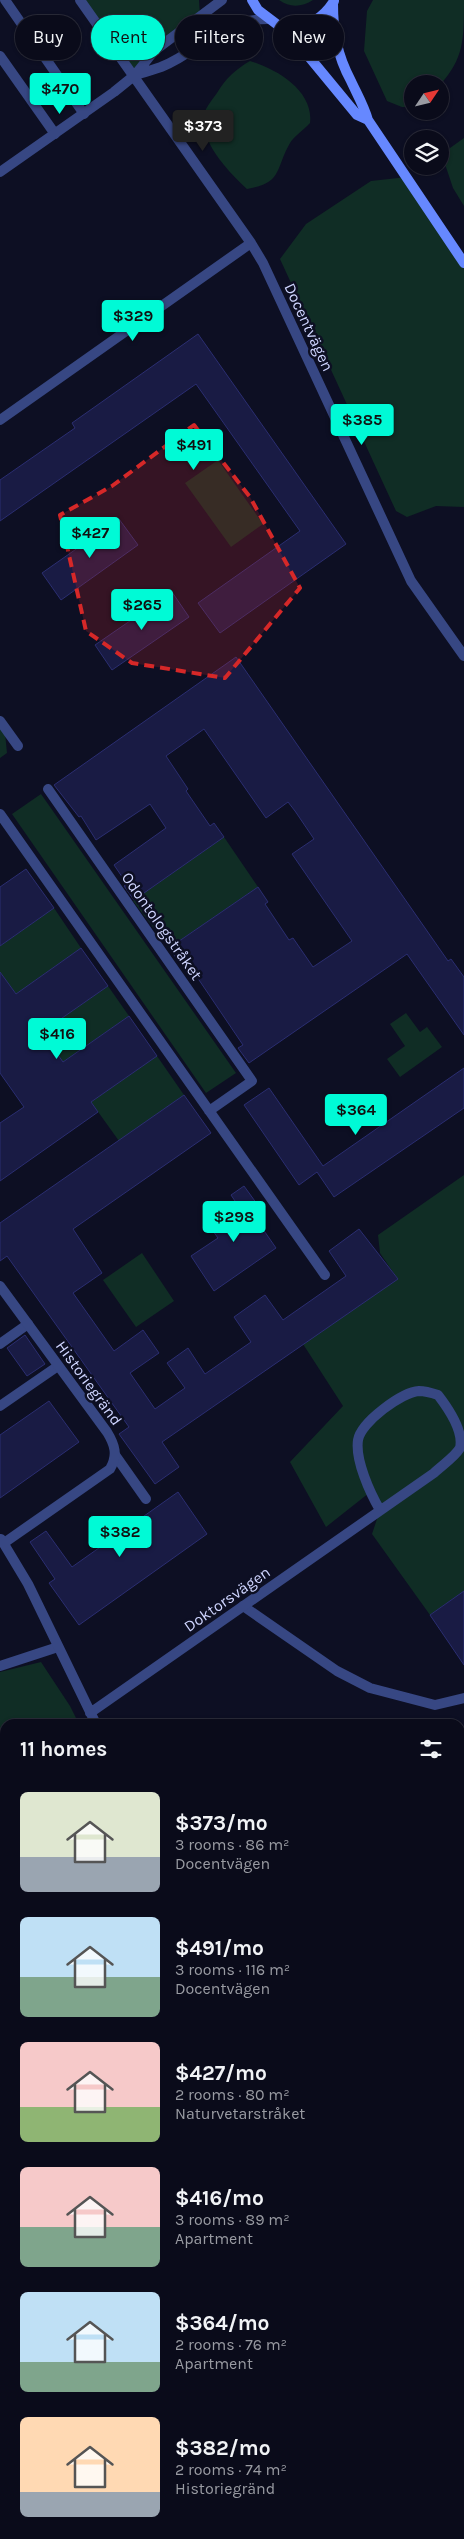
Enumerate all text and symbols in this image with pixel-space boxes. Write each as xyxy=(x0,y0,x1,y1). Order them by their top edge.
chip: Buy xyxy=(15,15,81,60)
chip: Rent xyxy=(91,15,165,60)
chip: Filters xyxy=(175,15,263,60)
chip: New xyxy=(273,15,344,60)
pin: $470 xyxy=(30,72,90,115)
north arrow xyxy=(404,75,449,120)
map controls xyxy=(404,75,449,175)
text: $470 xyxy=(41,79,79,98)
pin: $373 xyxy=(173,110,233,152)
text: $373 xyxy=(184,116,222,135)
button: layers xyxy=(404,130,449,175)
street label: Docentvägen xyxy=(280,280,338,374)
pin: $329 xyxy=(103,300,163,342)
text: $329 xyxy=(113,306,153,325)
pin: $385 xyxy=(332,404,392,446)
text: $385 xyxy=(342,410,382,429)
pin: $491 xyxy=(164,428,224,471)
text: $491 xyxy=(176,435,212,454)
pin: $427 xyxy=(60,516,120,559)
text: $427 xyxy=(71,523,109,542)
pin: $265 xyxy=(112,588,172,631)
text: $265 xyxy=(122,595,162,614)
street label: Odontologstråket xyxy=(118,868,206,984)
pin: $416 xyxy=(27,1018,87,1060)
text: $416 xyxy=(39,1024,75,1043)
pin: $364 xyxy=(326,1094,386,1136)
text: $364 xyxy=(336,1100,376,1119)
pin: $298 xyxy=(204,1200,264,1243)
text: $298 xyxy=(214,1207,254,1226)
street label: Historiegränd xyxy=(52,1337,126,1429)
pin: $382 xyxy=(90,1516,150,1558)
text: $382 xyxy=(100,1522,141,1541)
street label: Doktorsvägen xyxy=(180,1562,274,1636)
icon: filters xyxy=(417,1735,445,1763)
text: 11 homes xyxy=(20,1737,107,1761)
text: $373/mo xyxy=(175,1811,268,1835)
icon: home xyxy=(60,1812,120,1872)
text: 3 rooms · 86 m² xyxy=(175,1835,290,1854)
text: Docentvägen xyxy=(175,1854,270,1873)
text: $491/mo xyxy=(175,1936,264,1960)
icon: home xyxy=(60,1937,120,1997)
text: 3 rooms · 116 m² xyxy=(175,1960,290,1979)
text: Docentvägen xyxy=(175,1979,270,1998)
text: $427/mo xyxy=(175,2061,267,2085)
icon: home xyxy=(60,2062,120,2122)
text: 2 rooms · 80 m² xyxy=(175,2085,290,2104)
text: Naturvetarstråket xyxy=(175,2104,305,2123)
text: $416/mo xyxy=(175,2186,264,2210)
icon: home xyxy=(60,2187,120,2247)
text: 3 rooms · 89 m² xyxy=(175,2210,290,2229)
text: Apartment xyxy=(175,2229,253,2248)
text: $364/mo xyxy=(175,2311,270,2335)
icon: home xyxy=(60,2312,120,2372)
text: 2 rooms · 76 m² xyxy=(175,2335,287,2354)
text: Apartment xyxy=(175,2354,253,2373)
text: $382/mo xyxy=(175,2436,271,2460)
icon: home xyxy=(60,2437,120,2497)
text: 2 rooms · 74 m² xyxy=(175,2460,287,2479)
text: Historiegränd xyxy=(175,2479,275,2498)

